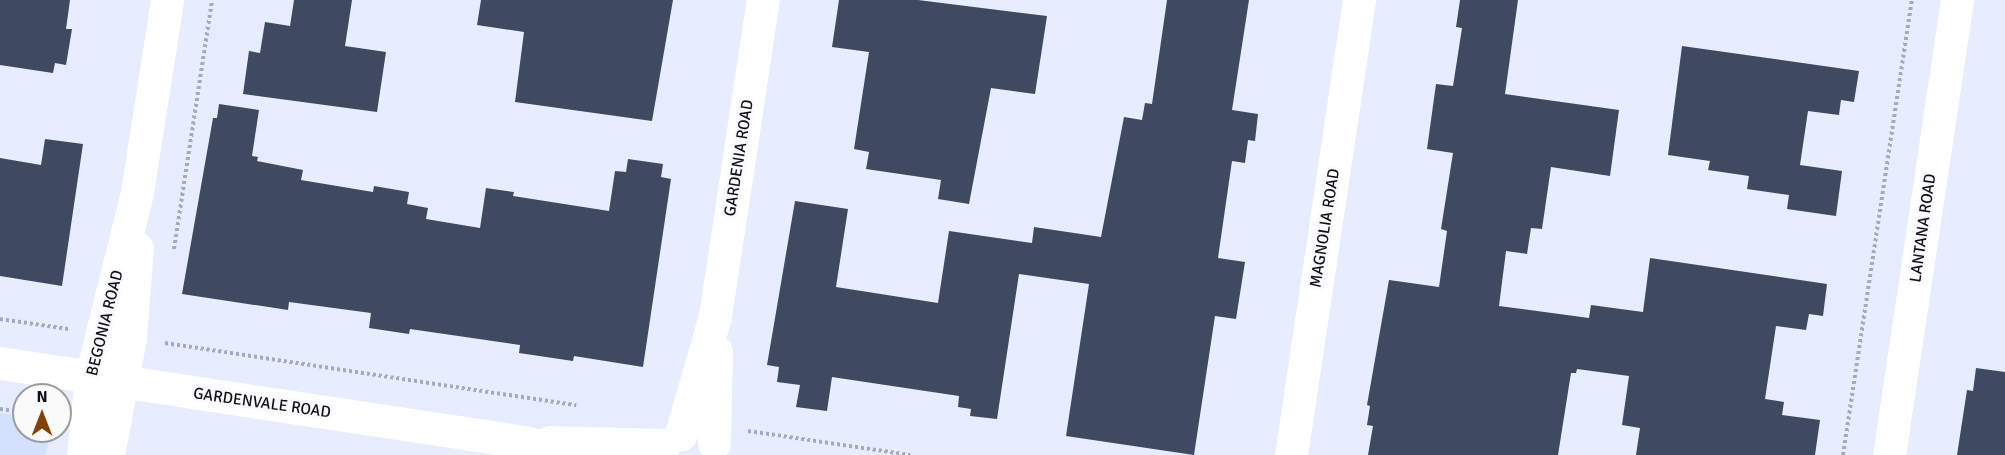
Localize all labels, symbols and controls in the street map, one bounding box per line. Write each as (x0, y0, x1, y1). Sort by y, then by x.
street label: GARDENIA ROAD (720, 98, 758, 218)
street label: MAGNOLIA ROAD (1306, 167, 1344, 289)
street label: LANTANA ROAD (1906, 172, 1940, 284)
street label: BEGONIA ROAD (83, 268, 127, 378)
north arrow (12, 383, 72, 443)
street label: GARDENVALE ROAD (192, 384, 332, 422)
text: N (36, 387, 48, 407)

